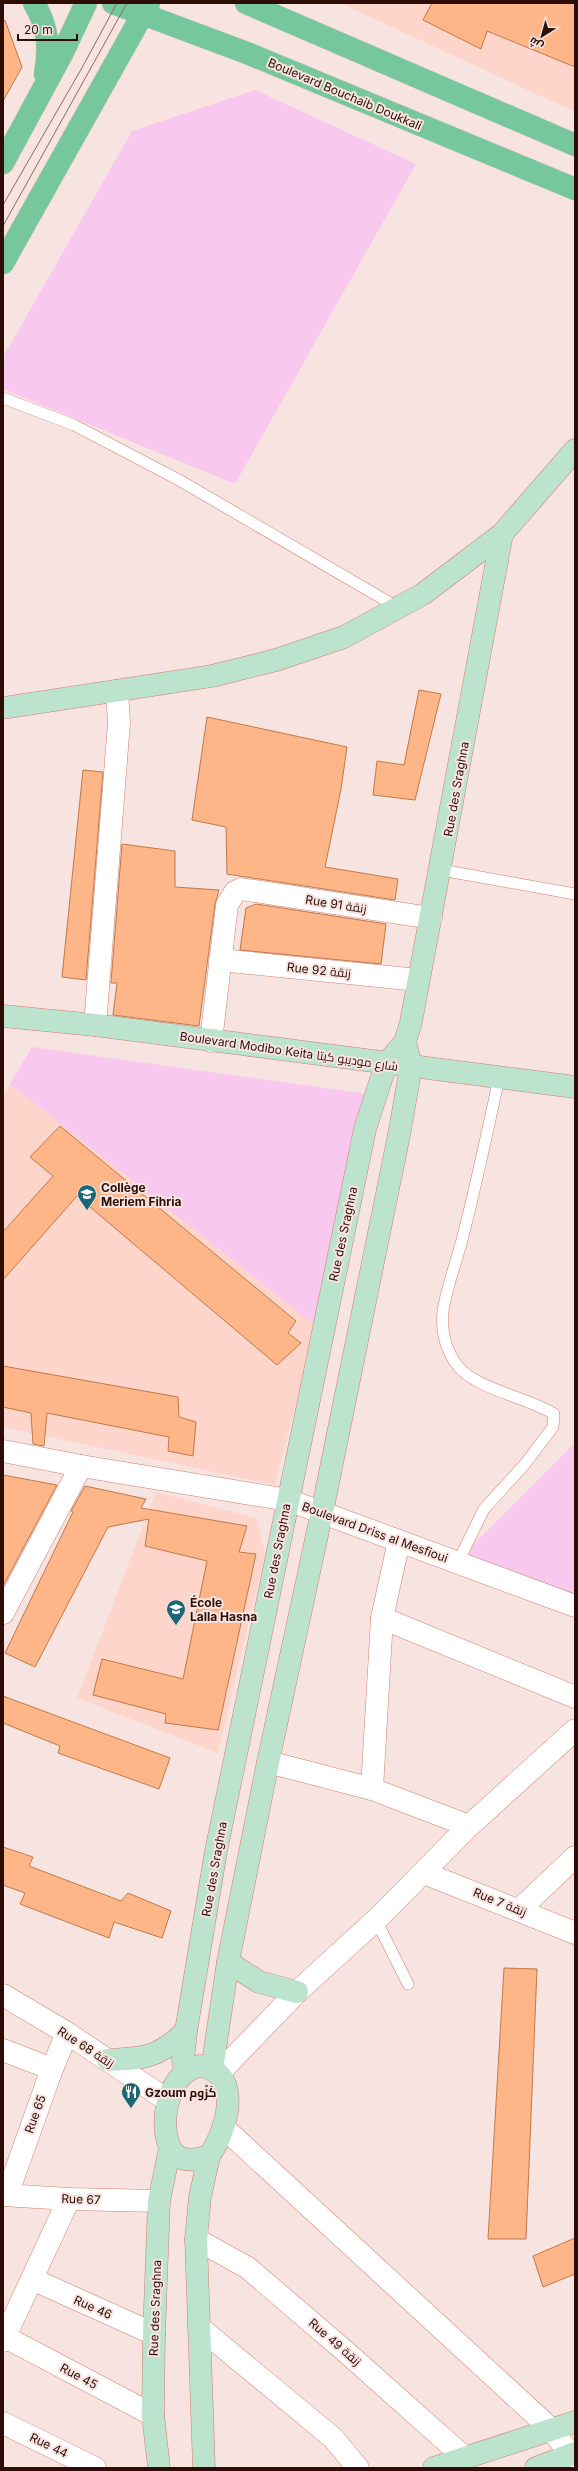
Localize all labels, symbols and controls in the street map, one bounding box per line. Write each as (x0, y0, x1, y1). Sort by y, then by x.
scale bar (18, 16, 77, 42)
north arrow (522, 16, 562, 56)
text: 20 m (24, 22, 53, 37)
text: ش (526, 34, 546, 54)
street label: Boulevard Bouchaib Doukkali (266, 55, 424, 133)
street label: Rue des Sraghna (440, 740, 472, 838)
street label: Rue 91 زنقة (304, 892, 368, 916)
street label: Rue 92 زنقة (286, 959, 352, 981)
street label: Boulevard Modibo Keita شارع موديبو كيتا (179, 1028, 399, 1075)
place label: Collège Meriem Fihria (101, 1180, 181, 1209)
school or university icon: Collège Meriem Fihria (76, 1183, 98, 1211)
street label: Rue des Sraghna (326, 1185, 360, 1283)
street label: Boulevard Driss al Mesfioui (300, 1499, 450, 1565)
street label: Rue des Sraghna (260, 1502, 294, 1600)
place label: École Lalla Hasna (190, 1595, 257, 1624)
school or university icon: École Lalla Hasna (165, 1598, 187, 1626)
street label: Rue des Sraghna (198, 1820, 230, 1918)
street label: Rue 7 زنقة (471, 1884, 529, 1920)
street label: Rue 68 زنقة (55, 2023, 117, 2071)
restaurant icon: Gzoum كَزّوم (120, 2081, 142, 2109)
place label: Gzoum كَزّوم (145, 2084, 217, 2101)
street label: Rue 65 (21, 2093, 49, 2135)
street label: Rue 67 (61, 2191, 101, 2207)
street label: Rue des Sraghna (146, 2260, 164, 2356)
street label: Rue 46 (72, 2292, 114, 2322)
street label: Rue 49 زنقة (306, 2315, 364, 2369)
street label: Rue 45 (58, 2360, 100, 2392)
street label: Rue 44 (27, 2429, 71, 2461)

